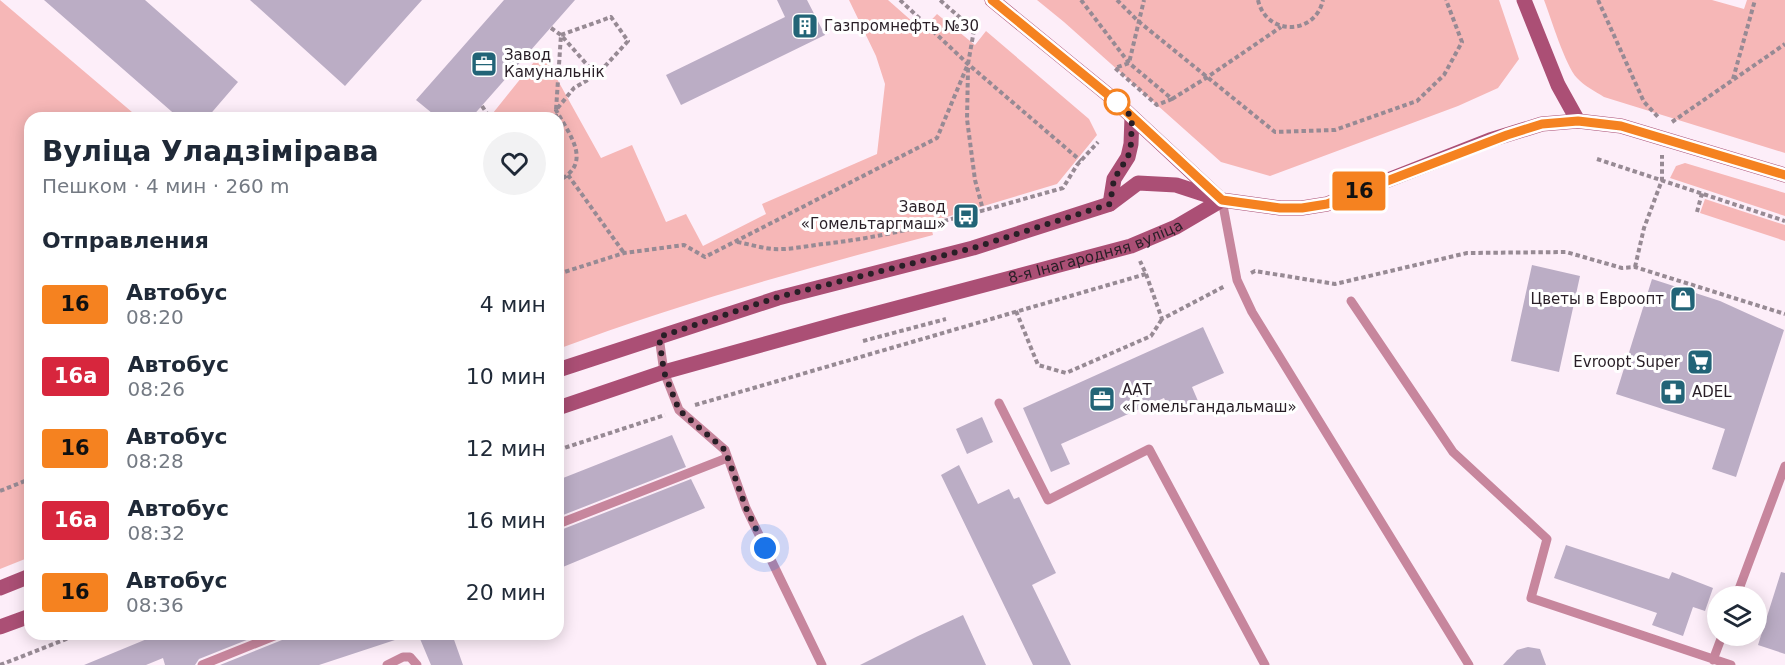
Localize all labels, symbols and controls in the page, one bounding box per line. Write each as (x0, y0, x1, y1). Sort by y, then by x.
building icon: Газпромнефть №30 (790, 11, 820, 41)
place label: Газпромнефть №30 (824, 17, 979, 35)
place label: Завод Камунальнік (504, 46, 605, 81)
office icon: Завод Камунальнік (469, 49, 499, 79)
unlabelled marker (1104, 89, 1130, 115)
button: heart (483, 132, 546, 195)
text: Вуліца Уладзімірава (42, 135, 379, 168)
line badge: 16 (1332, 172, 1386, 210)
text: Пешком · 4 мин · 260 m (42, 174, 289, 198)
text: 16 (1344, 179, 1374, 203)
place label: Завод «Гомельтаргмаш» (801, 198, 946, 233)
bus stop icon: Завод «Гомельтаргмаш» (951, 201, 981, 231)
street label: 8-я Інагародняя вуліца (1006, 216, 1186, 287)
text: Отправления (42, 228, 209, 253)
text: Автобус (126, 280, 228, 305)
shop icon: Цветы в Евроопт (1668, 284, 1698, 314)
place label: Цветы в Евроопт (1531, 290, 1664, 308)
text: 16 (60, 292, 90, 316)
text: 4 мин (480, 292, 546, 317)
text: 08:20 (126, 305, 184, 329)
supermarket icon: Evroopt Super (1685, 347, 1715, 377)
text: Автобус (127, 352, 229, 377)
place label: Evroopt Super (1573, 353, 1681, 371)
text: 16а (54, 364, 97, 388)
text: 10 мин (466, 364, 546, 389)
text: 08:26 (127, 377, 185, 401)
pharmacy icon: ADEL (1658, 377, 1688, 407)
place label: ААТ «Гомельгандальмаш» (1122, 381, 1297, 416)
place label: ADEL (1692, 383, 1732, 401)
office icon: ААТ «Гомельгандальмаш» (1087, 384, 1117, 414)
text: Автобус (126, 424, 228, 449)
text: 16 (60, 436, 90, 460)
text: 12 мин (466, 436, 546, 461)
text: 08:28 (126, 449, 184, 473)
text: Автобус (127, 496, 229, 521)
text: 16а (54, 508, 97, 532)
text: 16 мин (466, 508, 546, 533)
text: 08:32 (127, 521, 185, 545)
your location (750, 533, 780, 563)
text: Автобус (126, 568, 228, 593)
text: 16 (60, 580, 90, 604)
text: 20 мин (466, 580, 546, 605)
map controls (1707, 586, 1767, 646)
button: layers (1707, 586, 1767, 646)
text: 08:36 (126, 593, 184, 617)

